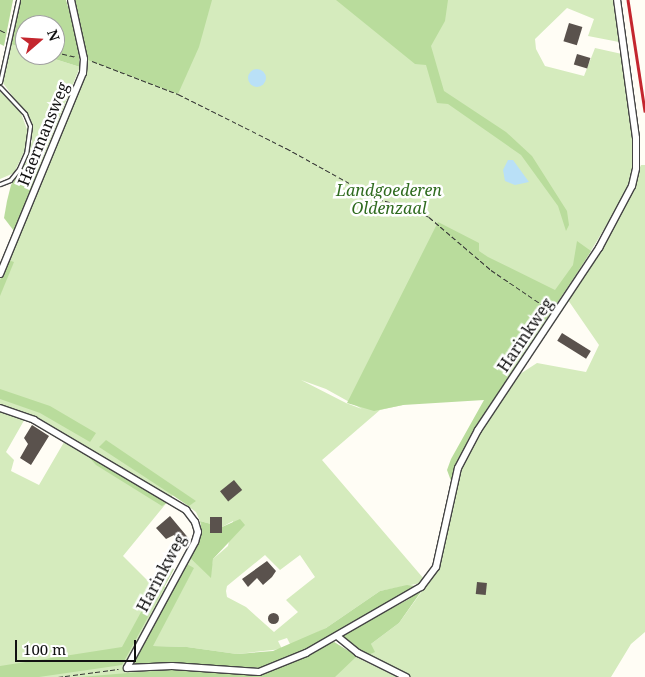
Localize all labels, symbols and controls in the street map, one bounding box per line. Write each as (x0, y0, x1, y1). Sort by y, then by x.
north arrow (15, 15, 65, 65)
text: N (43, 27, 64, 44)
street label: Haermansweg (13, 79, 73, 189)
park label: Landgoederen Oldenzaal (336, 180, 442, 218)
street label: Harinkweg (493, 294, 557, 376)
street label: Harinkweg (133, 531, 189, 615)
scale bar (18, 630, 139, 662)
text: 100 m (23, 639, 66, 659)

